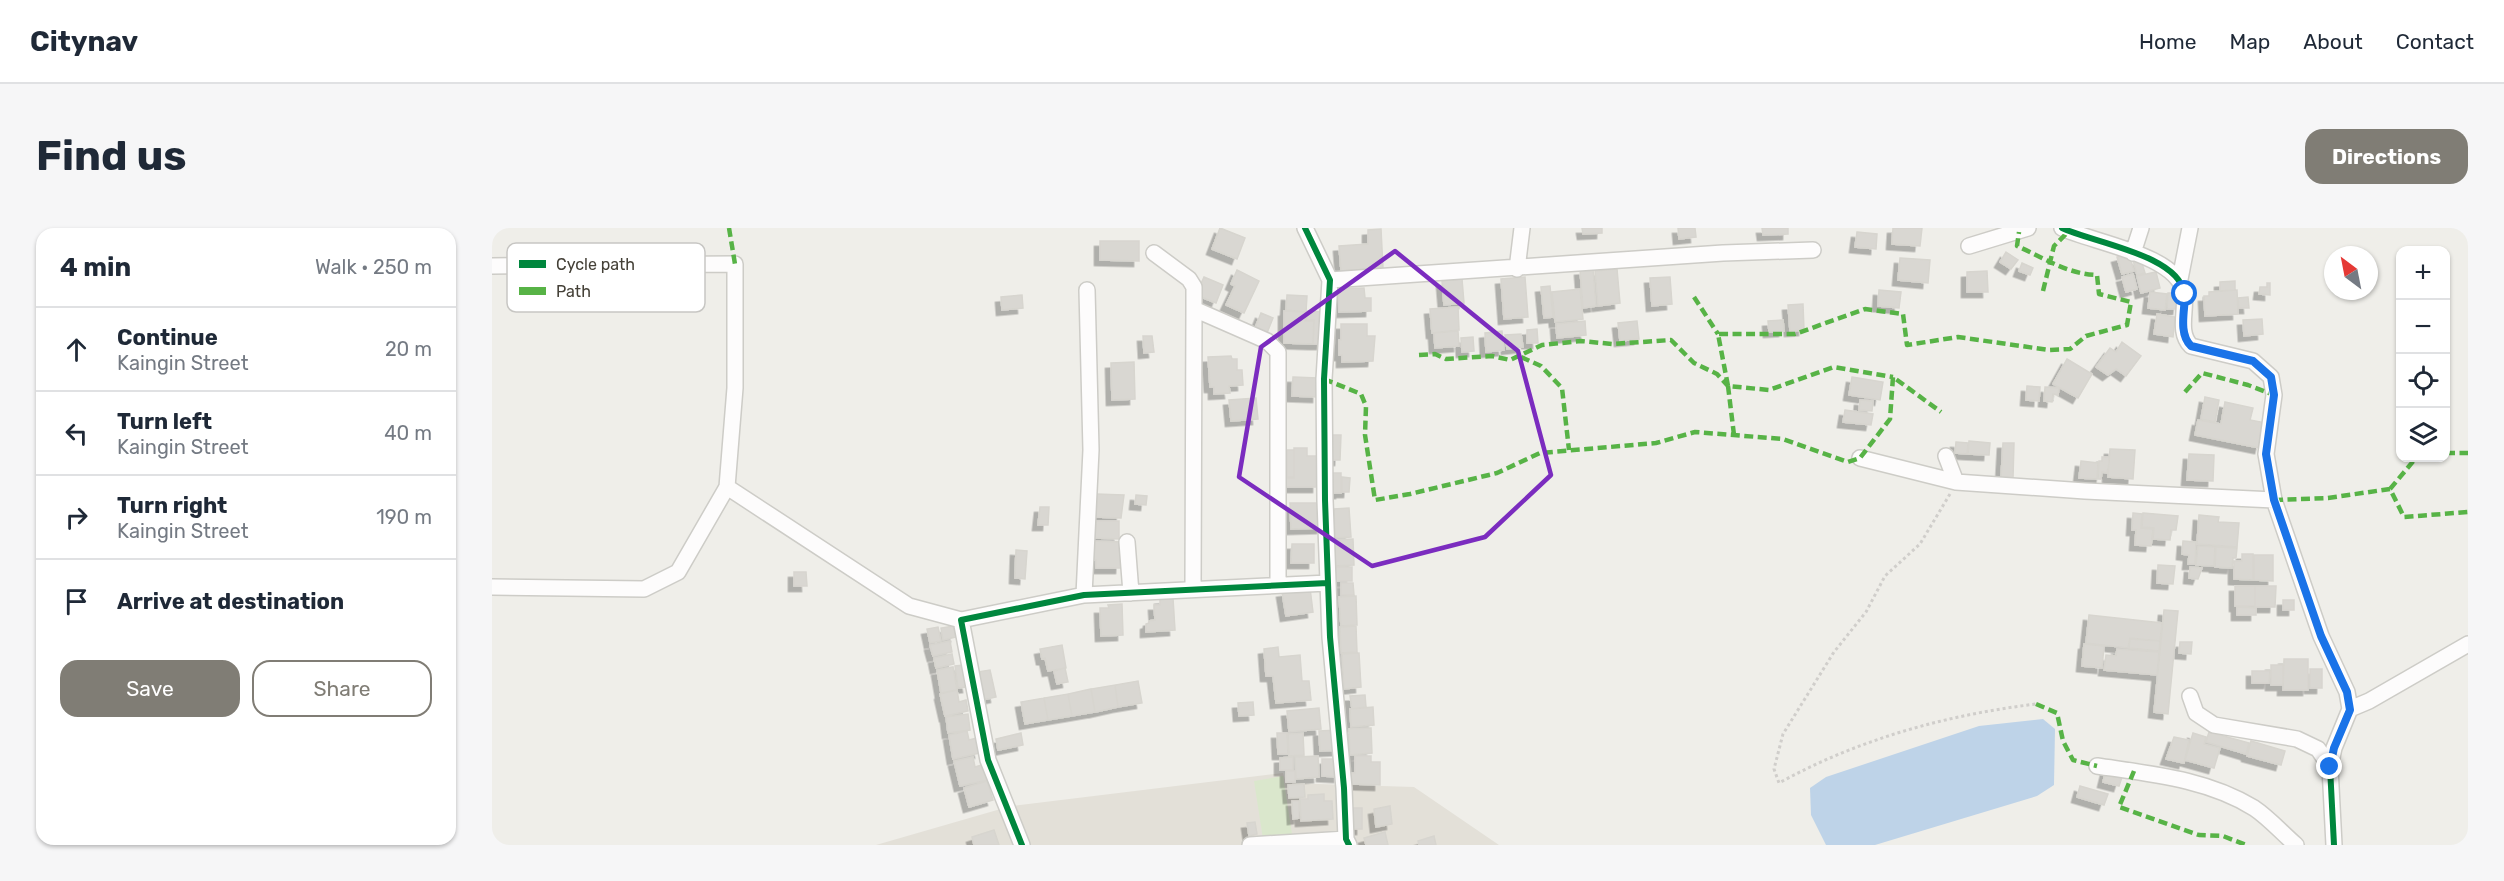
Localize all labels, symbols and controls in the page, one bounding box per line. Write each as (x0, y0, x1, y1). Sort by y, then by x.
text: Citynav (30, 25, 138, 58)
text: Home (2139, 29, 2196, 54)
text: Map (2229, 29, 2270, 54)
text: About (2303, 29, 2363, 54)
text: Contact (2396, 29, 2474, 54)
button: Directions (2305, 129, 2468, 184)
text: Find us (36, 131, 187, 181)
legend (507, 243, 705, 312)
north arrow (2324, 246, 2378, 300)
map controls (2396, 246, 2450, 462)
button: + (2396, 246, 2450, 300)
text: 4 min (60, 252, 131, 283)
text: Walk · 250 m (315, 255, 432, 279)
text: Cycle path (556, 255, 635, 274)
route start (2171, 280, 2197, 306)
text: Path (556, 282, 591, 301)
button: − (2396, 300, 2450, 354)
text: Continue (117, 324, 218, 351)
icon: ahead (60, 333, 93, 366)
text: 20 m (385, 337, 432, 361)
text: Kaingin Street (117, 351, 249, 375)
button: locate (2396, 354, 2450, 408)
text: Turn left (117, 408, 212, 435)
button: layers (2396, 408, 2450, 462)
icon: left (60, 417, 93, 450)
text: 40 m (384, 421, 432, 445)
text: Kaingin Street (117, 435, 249, 459)
text: Turn right (117, 492, 227, 519)
icon: right (60, 501, 93, 534)
text: 190 m (376, 505, 432, 529)
text: Kaingin Street (117, 519, 249, 543)
icon: arrive (60, 585, 93, 618)
text: Arrive at destination (117, 588, 344, 615)
button: Save (60, 660, 240, 717)
button: Share (252, 660, 432, 717)
route end (2316, 753, 2342, 779)

